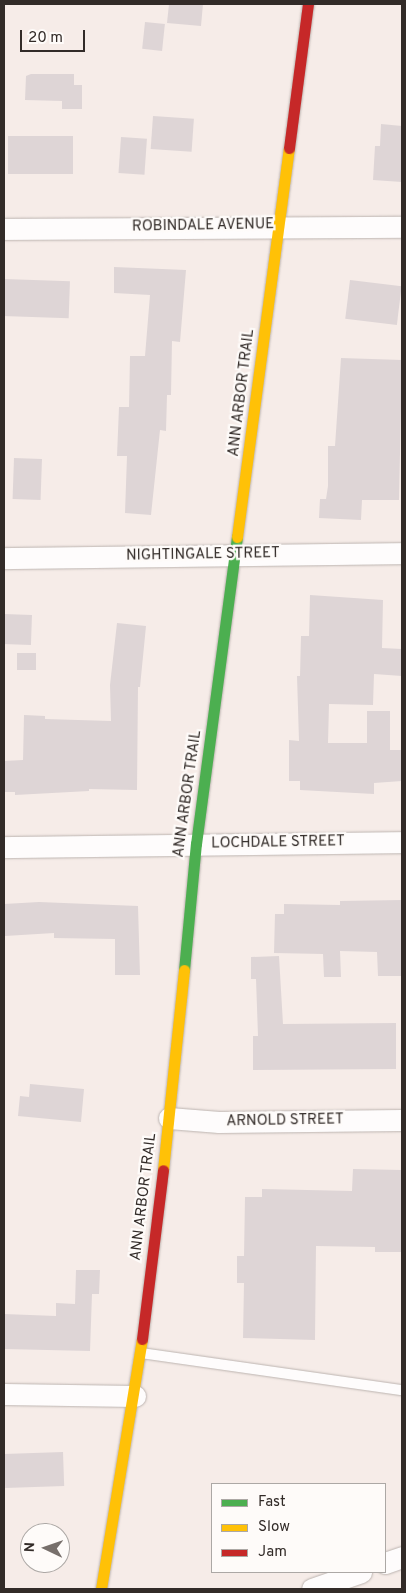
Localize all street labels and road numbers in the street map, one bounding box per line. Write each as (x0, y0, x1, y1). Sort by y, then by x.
street label: ROBINDALE AVENUE (131, 216, 275, 236)
street label: ANN ARBOR TRAIL (225, 328, 259, 458)
street label: NIGHTINGALE STREET (126, 545, 280, 565)
street label: ANN ARBOR TRAIL (170, 729, 206, 859)
street label: LOCHDALE STREET (211, 833, 345, 853)
street label: ARNOLD STREET (226, 1111, 344, 1131)
street label: ANN ARBOR TRAIL (127, 1132, 161, 1262)

